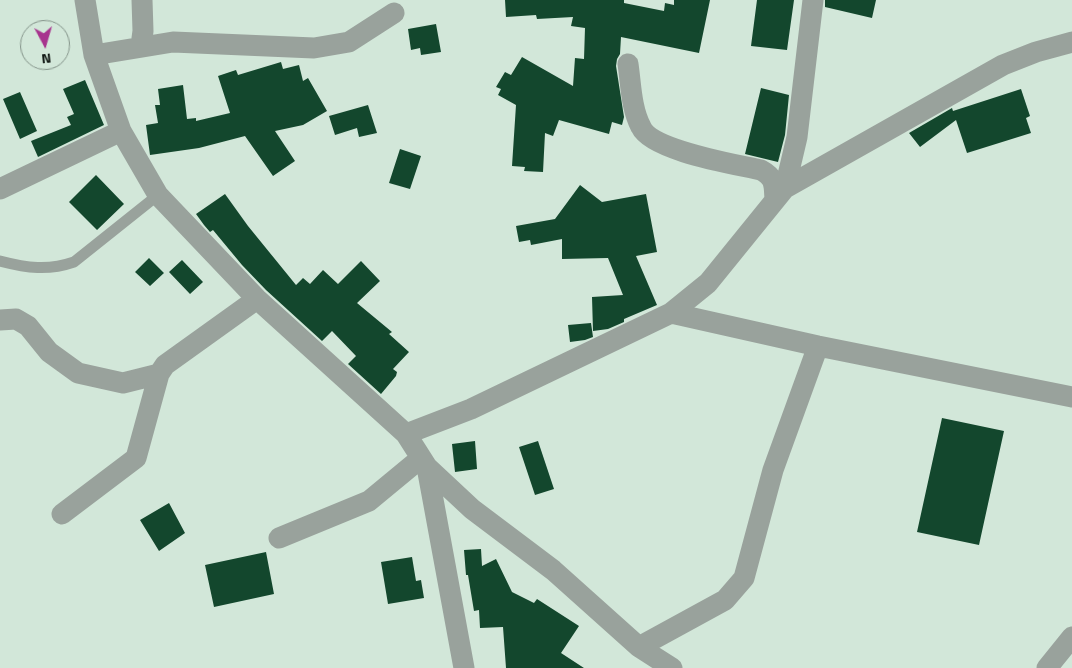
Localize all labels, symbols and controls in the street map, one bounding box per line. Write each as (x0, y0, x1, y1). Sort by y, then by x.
north arrow (20, 20, 70, 70)
text: N (41, 48, 52, 70)

